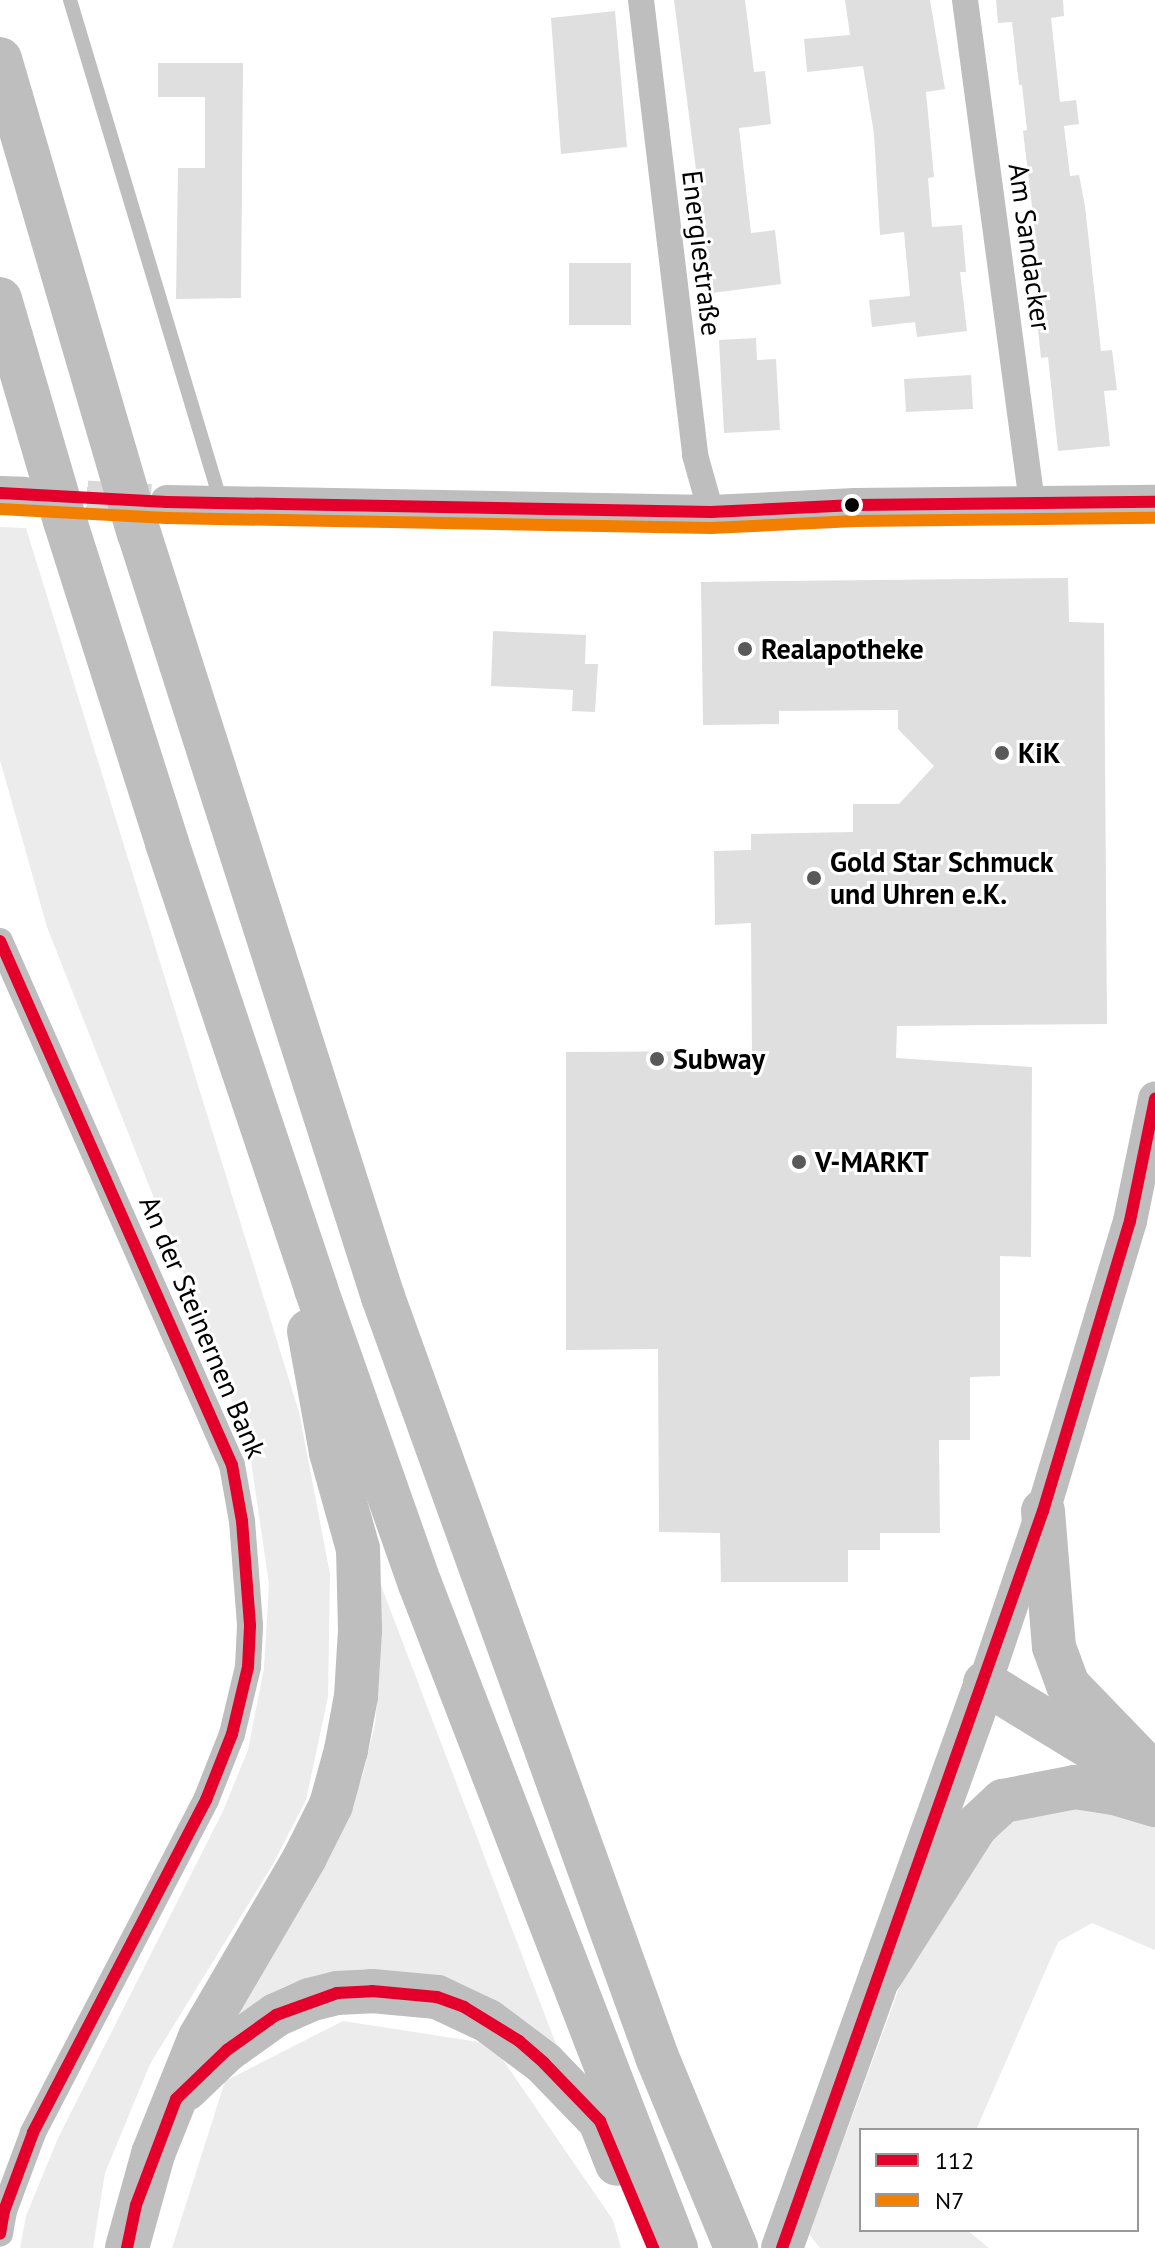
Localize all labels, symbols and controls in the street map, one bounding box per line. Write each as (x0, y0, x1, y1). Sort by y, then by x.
street label: Am Sandacker (1002, 161, 1058, 333)
street label: Energiestraße (675, 168, 729, 338)
unlabelled marker (844, 497, 860, 513)
place label: Realapotheke (761, 632, 924, 666)
marker: Realapotheke (736, 640, 754, 658)
place label: KiK (1018, 736, 1060, 770)
marker: KiK (993, 744, 1011, 762)
place label: Gold Star Schmuck und Uhren e.K. (830, 845, 1054, 911)
marker: Gold Star Schmuck und Uhren e.K. (805, 869, 823, 887)
place label: Subway (673, 1042, 765, 1076)
marker: Subway (648, 1050, 666, 1068)
place label: V-MARKT (815, 1145, 929, 1179)
marker: V-MARKT (790, 1153, 808, 1171)
street label: An der Steinernen Bank (133, 1191, 273, 1463)
legend (859, 2128, 1139, 2232)
text: 112 (935, 2145, 974, 2176)
text: N7 (935, 2185, 964, 2216)

